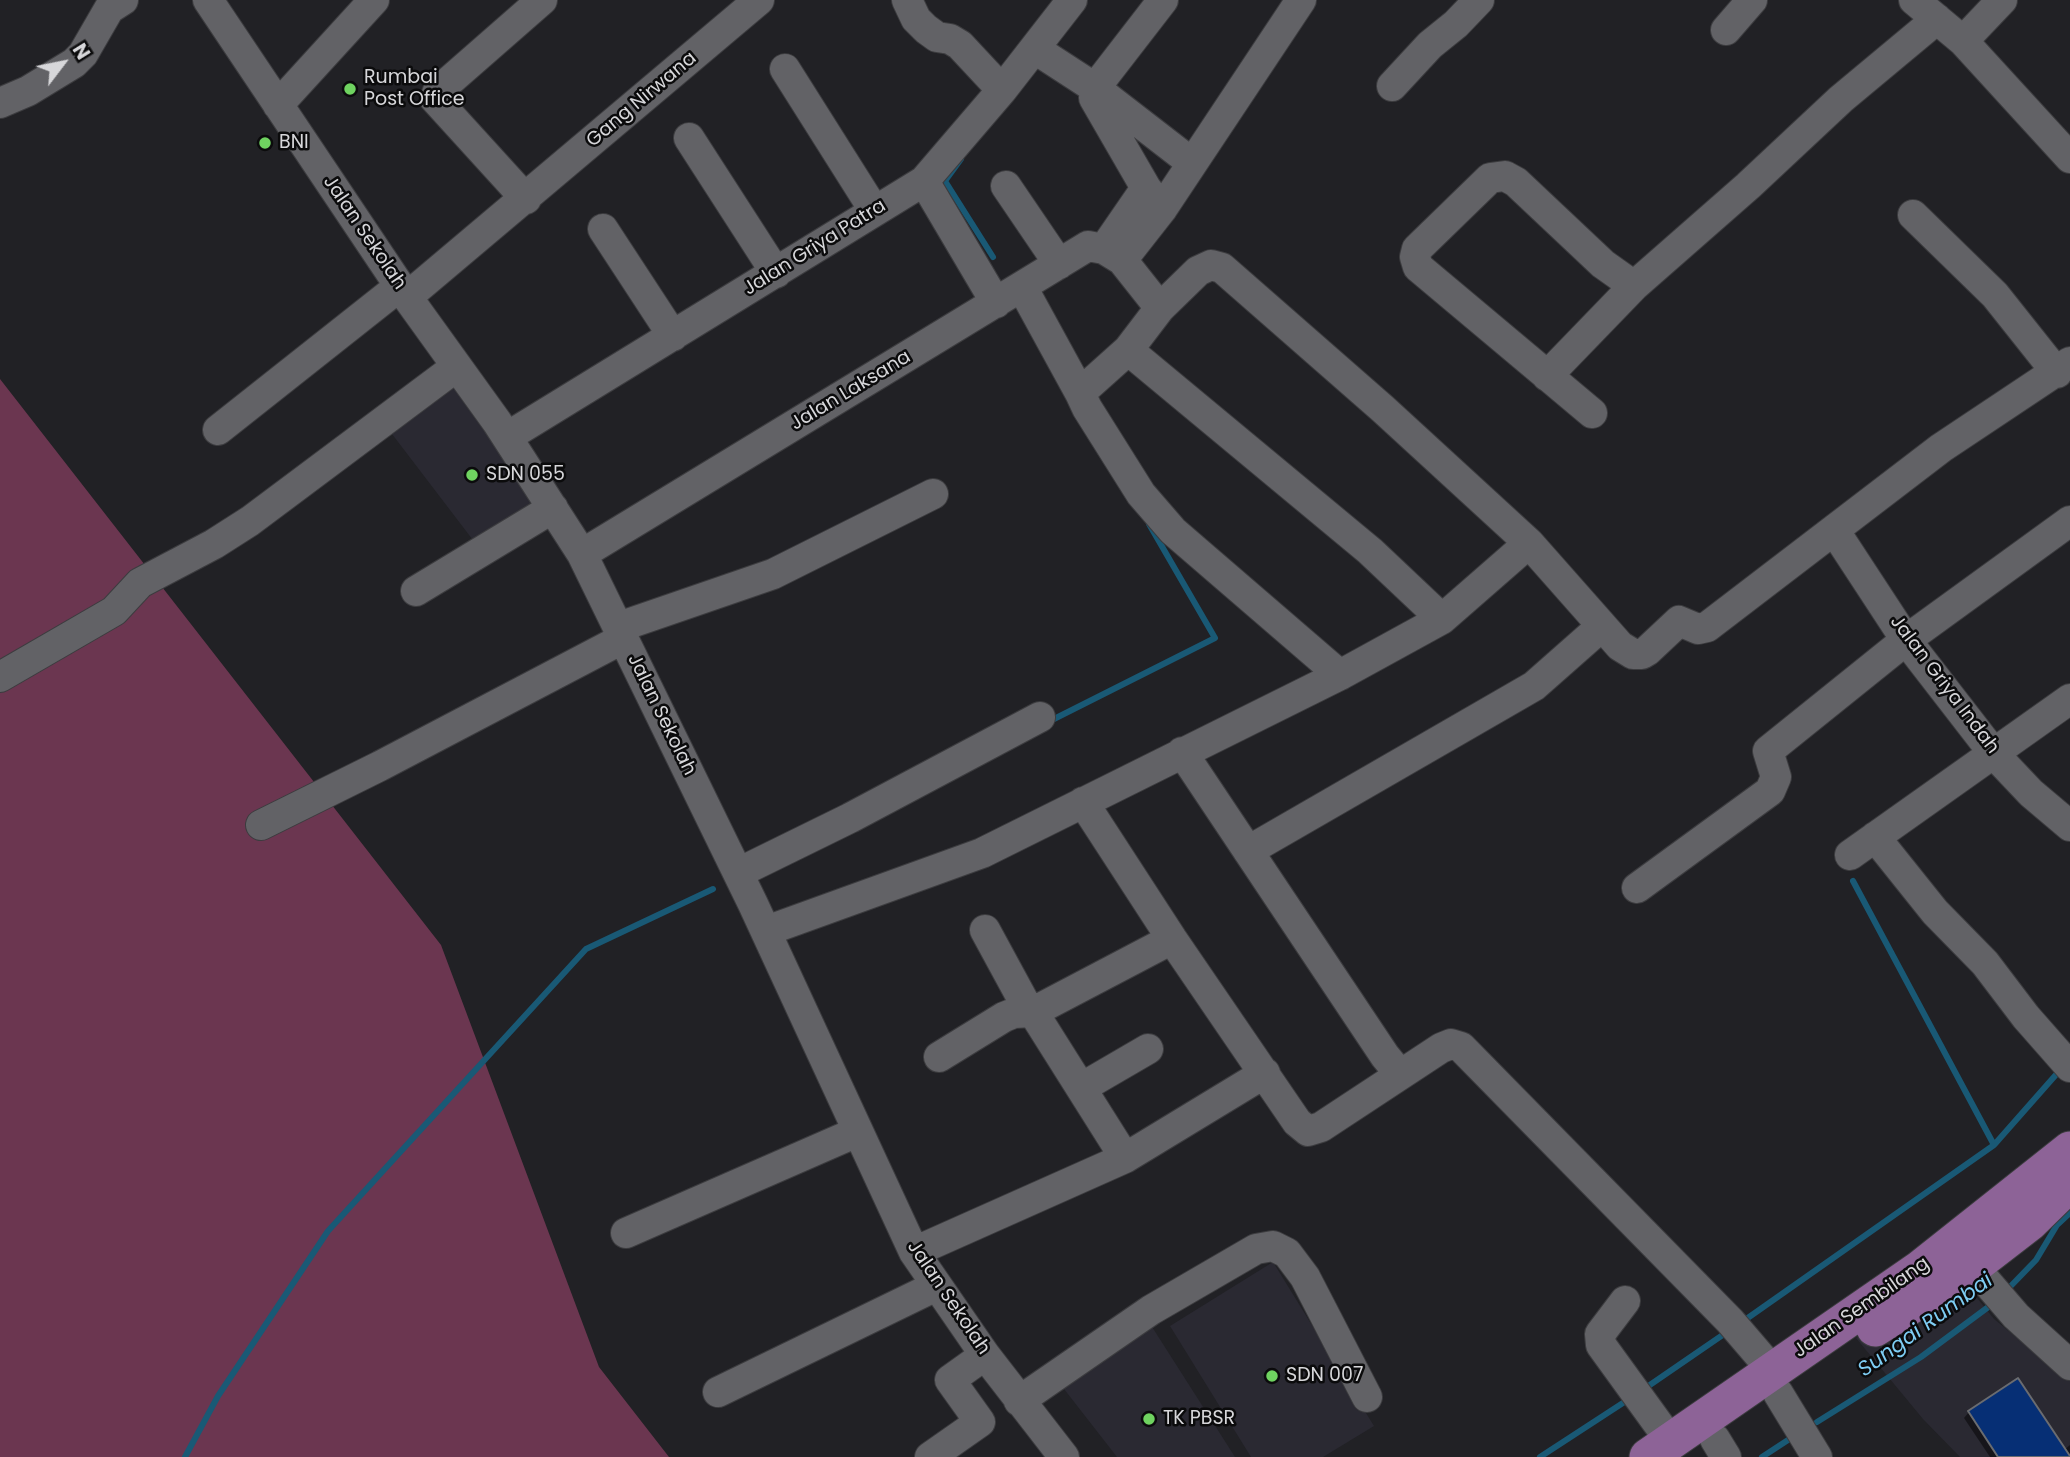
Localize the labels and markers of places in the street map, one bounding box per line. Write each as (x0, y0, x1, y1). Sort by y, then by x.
place label: Rumbai Post Office (364, 67, 464, 111)
marker: Rumbai Post Office (342, 81, 358, 97)
place label: BNI (279, 132, 309, 154)
marker: BNI (257, 135, 273, 151)
place label: SDN 055 (486, 464, 565, 486)
marker: SDN 055 (464, 467, 480, 483)
place label: SDN 007 (1286, 1365, 1363, 1387)
marker: SDN 007 (1264, 1368, 1280, 1384)
place label: TK PBSR (1163, 1408, 1235, 1430)
marker: TK PBSR (1141, 1411, 1157, 1427)

